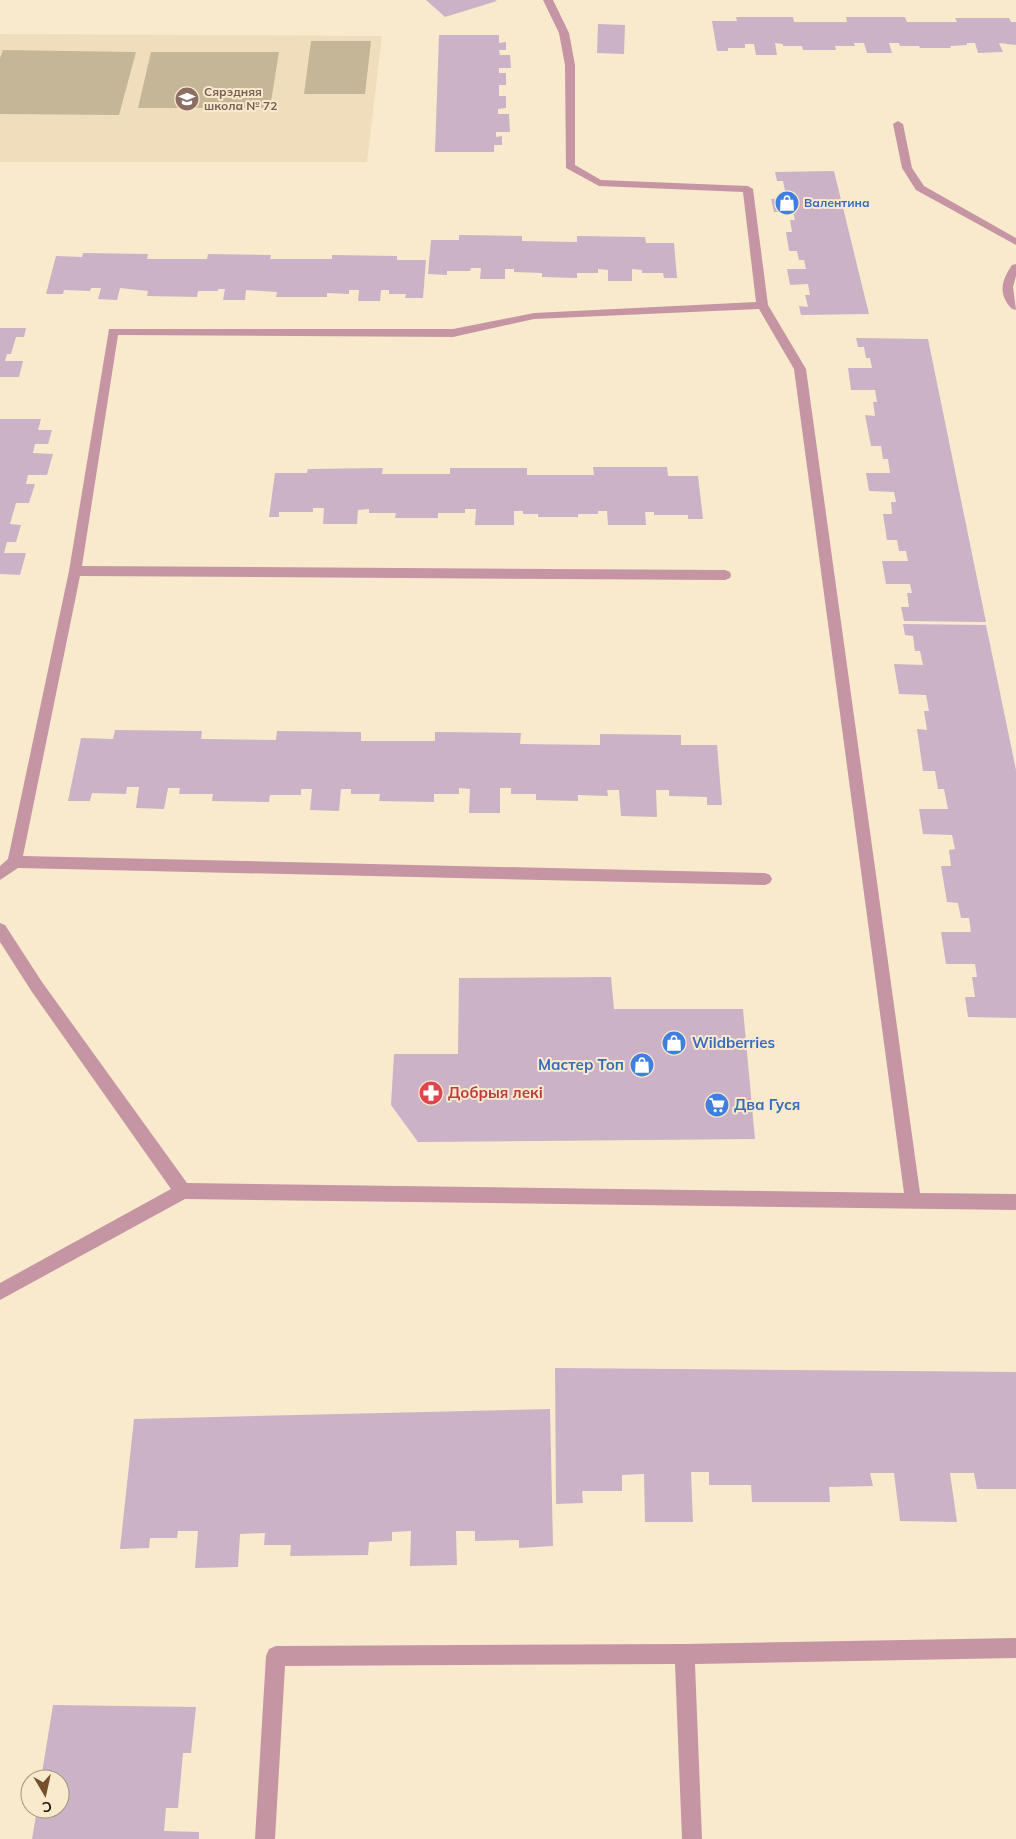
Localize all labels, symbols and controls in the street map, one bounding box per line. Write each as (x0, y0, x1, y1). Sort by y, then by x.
place label: Сярэдняя школа № 72 (204, 84, 277, 113)
school or university icon: Сярэдняя школа № 72 (174, 86, 200, 112)
shop icon: Валентина (774, 190, 800, 216)
place label: Валентина (804, 195, 870, 210)
shop icon: Wildberries (661, 1030, 687, 1056)
place label: Wildberries (692, 1033, 775, 1052)
shop icon: Мастер Топ (629, 1052, 655, 1078)
place label: Мастер Топ (538, 1055, 624, 1074)
pharmacy icon: Добрыя лекі (418, 1080, 444, 1106)
place label: Добрыя лекі (448, 1083, 543, 1102)
supermarket icon: Два Гуся (704, 1092, 730, 1118)
place label: Два Гуся (734, 1095, 800, 1114)
north arrow (20, 1769, 70, 1819)
text: С (41, 1797, 53, 1816)

